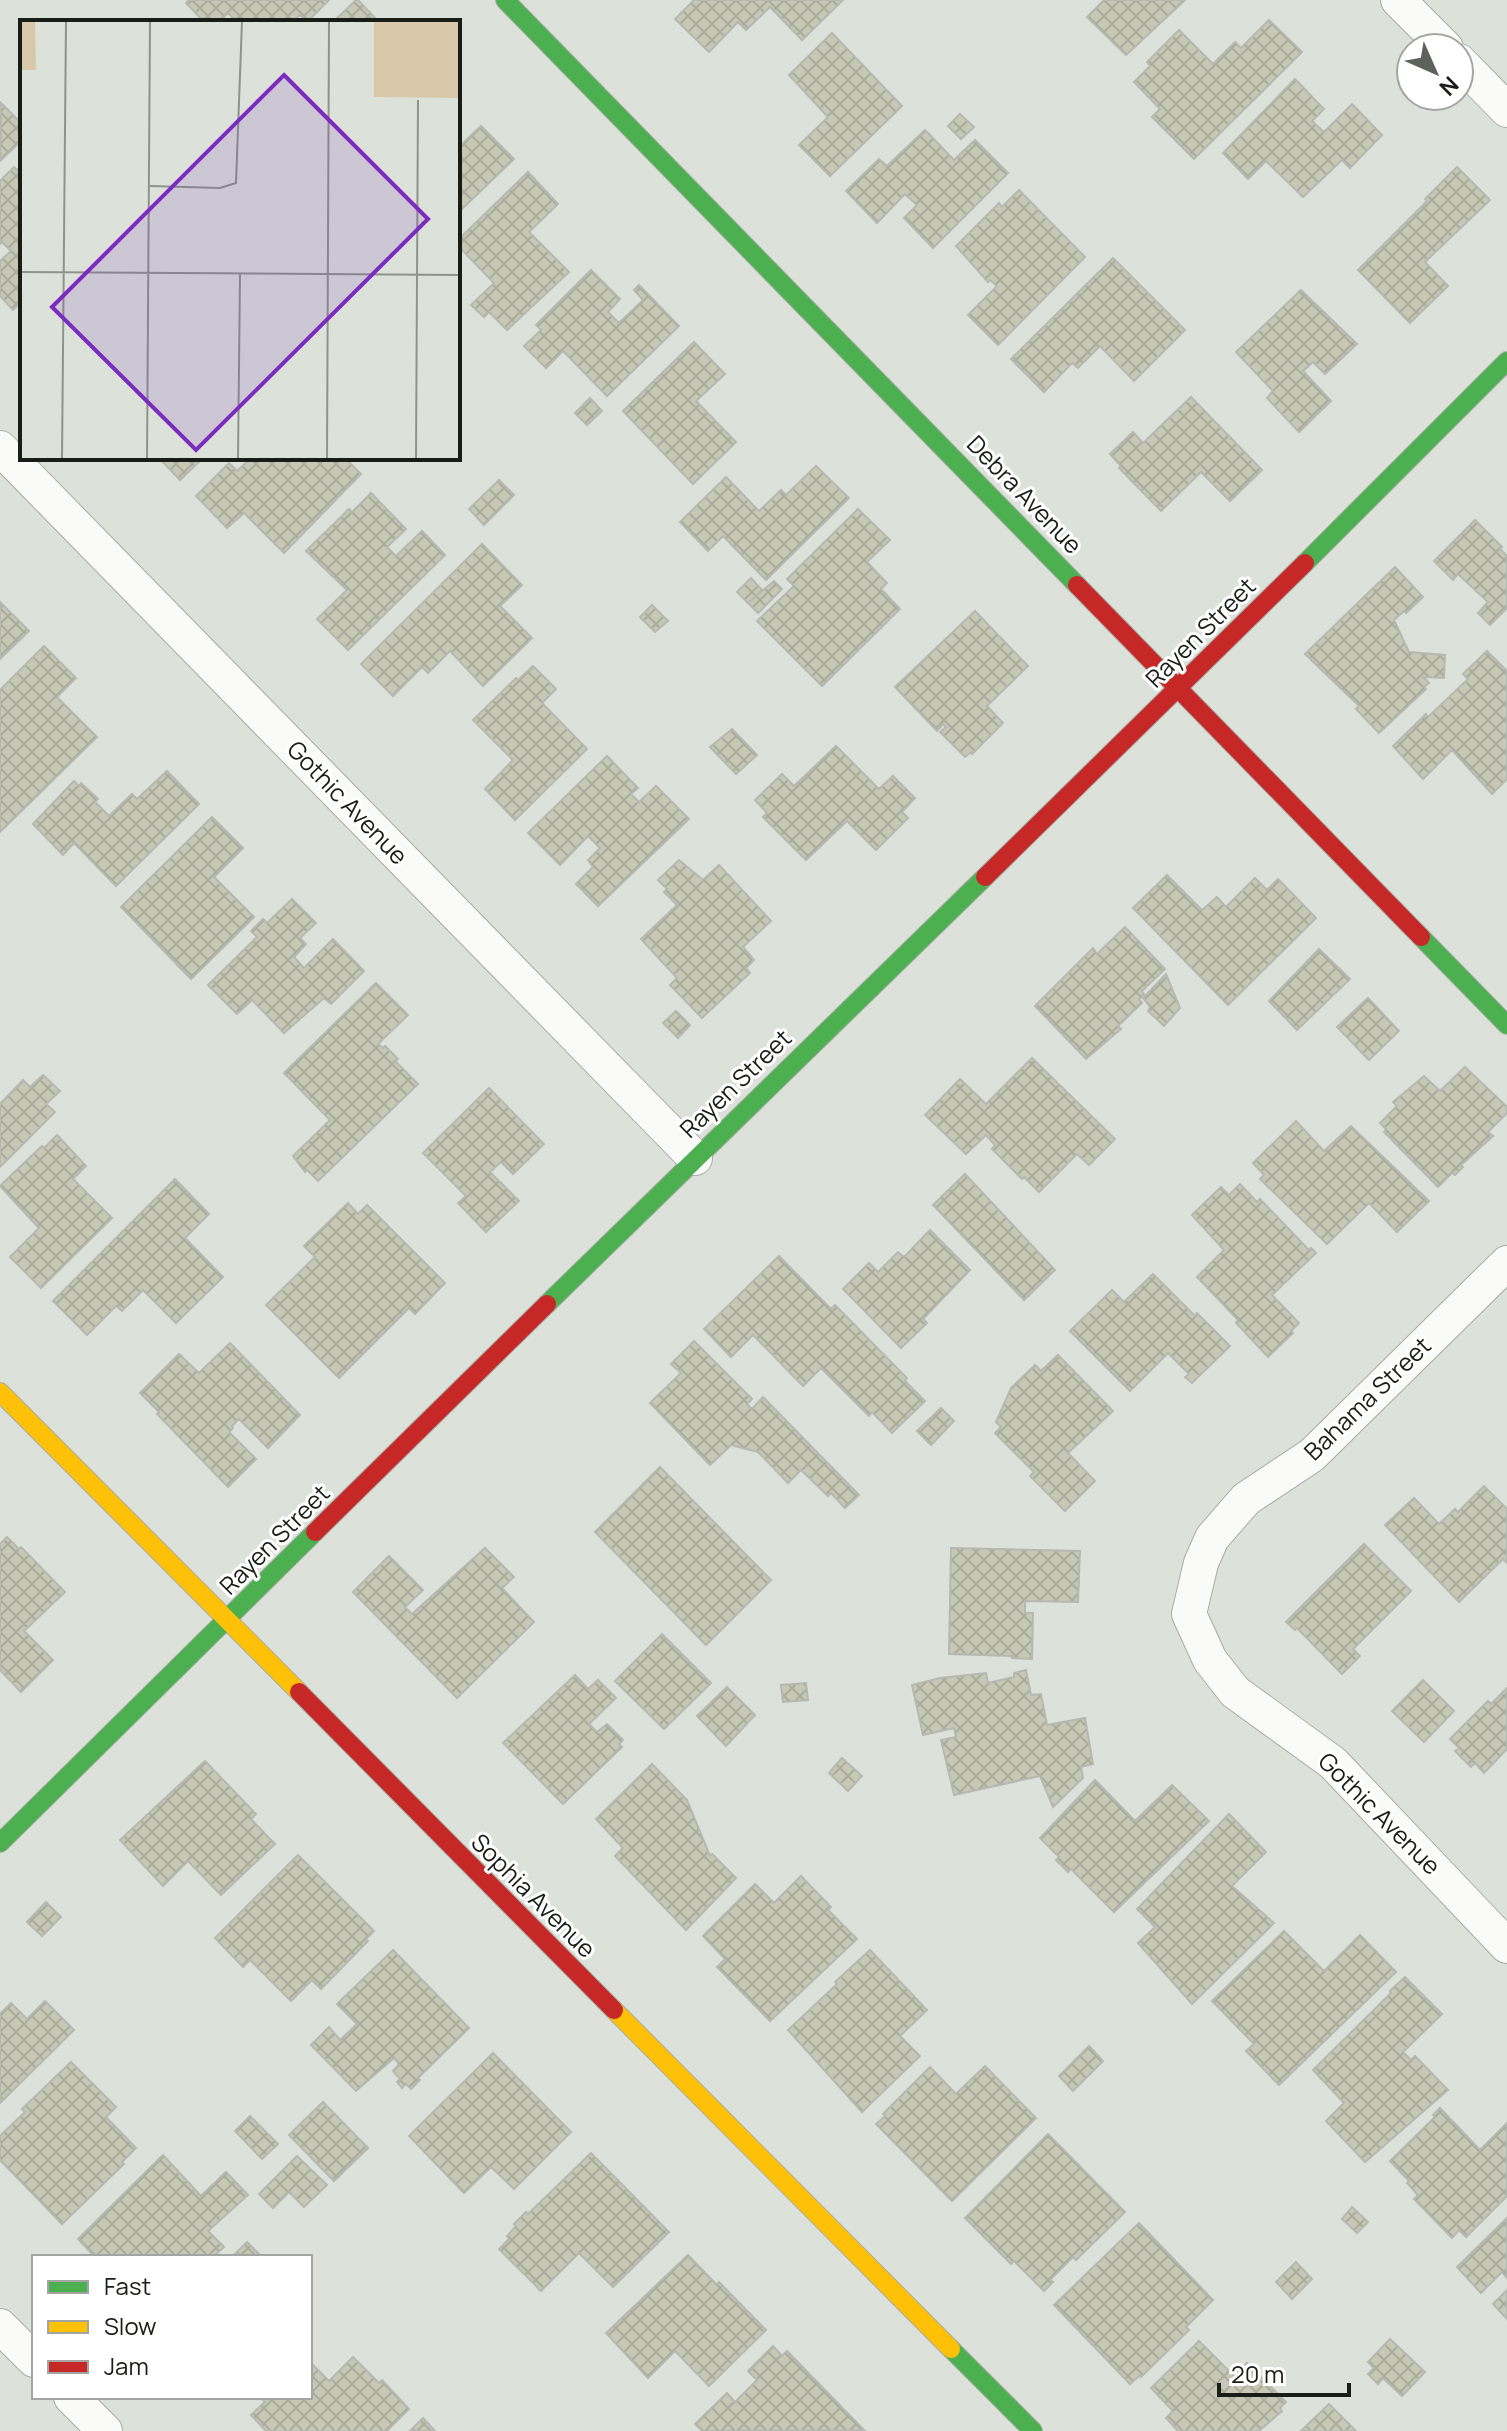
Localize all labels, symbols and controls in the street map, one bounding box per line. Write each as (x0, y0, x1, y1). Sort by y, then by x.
inset map (20, 20, 460, 460)
north arrow (1395, 32, 1475, 112)
text: N (1433, 70, 1465, 102)
street label: Debra Avenue (960, 428, 1090, 560)
street label: Rayen Street (1138, 570, 1262, 694)
street label: Gothic Avenue (280, 733, 416, 871)
street label: Rayen Street (672, 1021, 798, 1145)
street label: Bahama Street (1296, 1329, 1438, 1467)
street label: Rayen Street (212, 1477, 336, 1601)
street label: Gothic Avenue (1312, 1744, 1449, 1881)
street label: Sophia Avenue (465, 1826, 603, 1964)
legend (32, 2255, 312, 2399)
text: Fast (104, 2269, 151, 2302)
text: Slow (104, 2309, 157, 2342)
scale bar (1219, 2347, 1349, 2397)
text: Jam (104, 2349, 149, 2382)
text: 20 m (1231, 2357, 1284, 2390)

